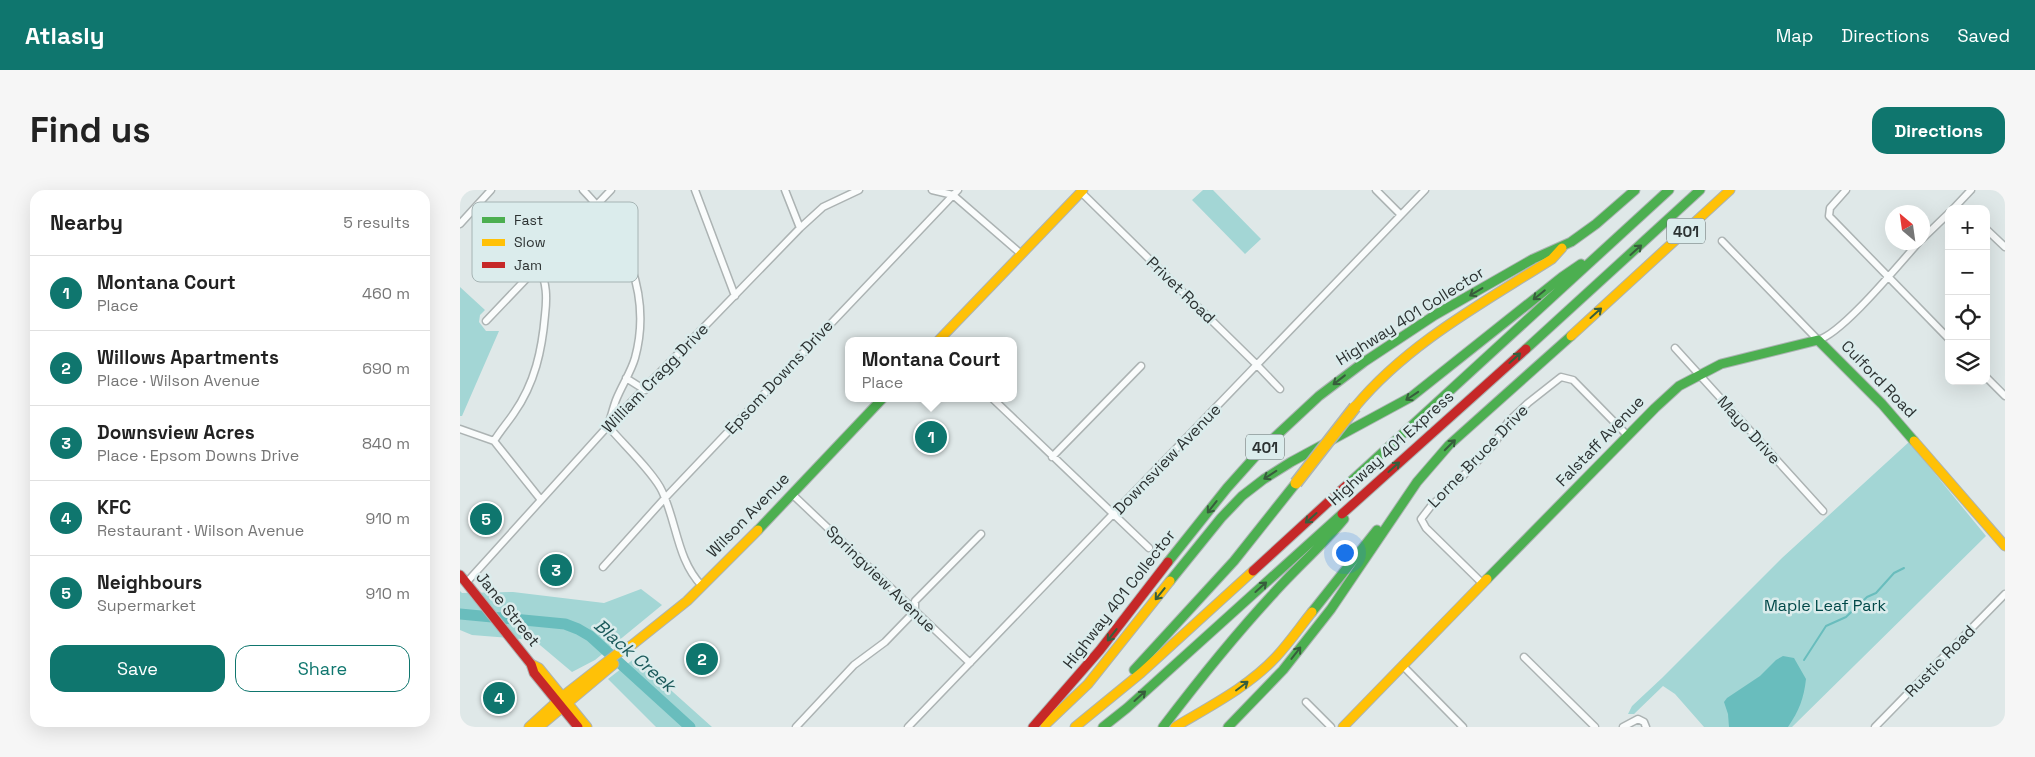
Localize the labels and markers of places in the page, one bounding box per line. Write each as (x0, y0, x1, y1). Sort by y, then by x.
pin: 1 (915, 418, 947, 456)
pin: 5 (470, 500, 502, 538)
pin: 3 (540, 551, 572, 589)
pin: 2 (686, 640, 718, 678)
pin: 4 (483, 679, 515, 717)

